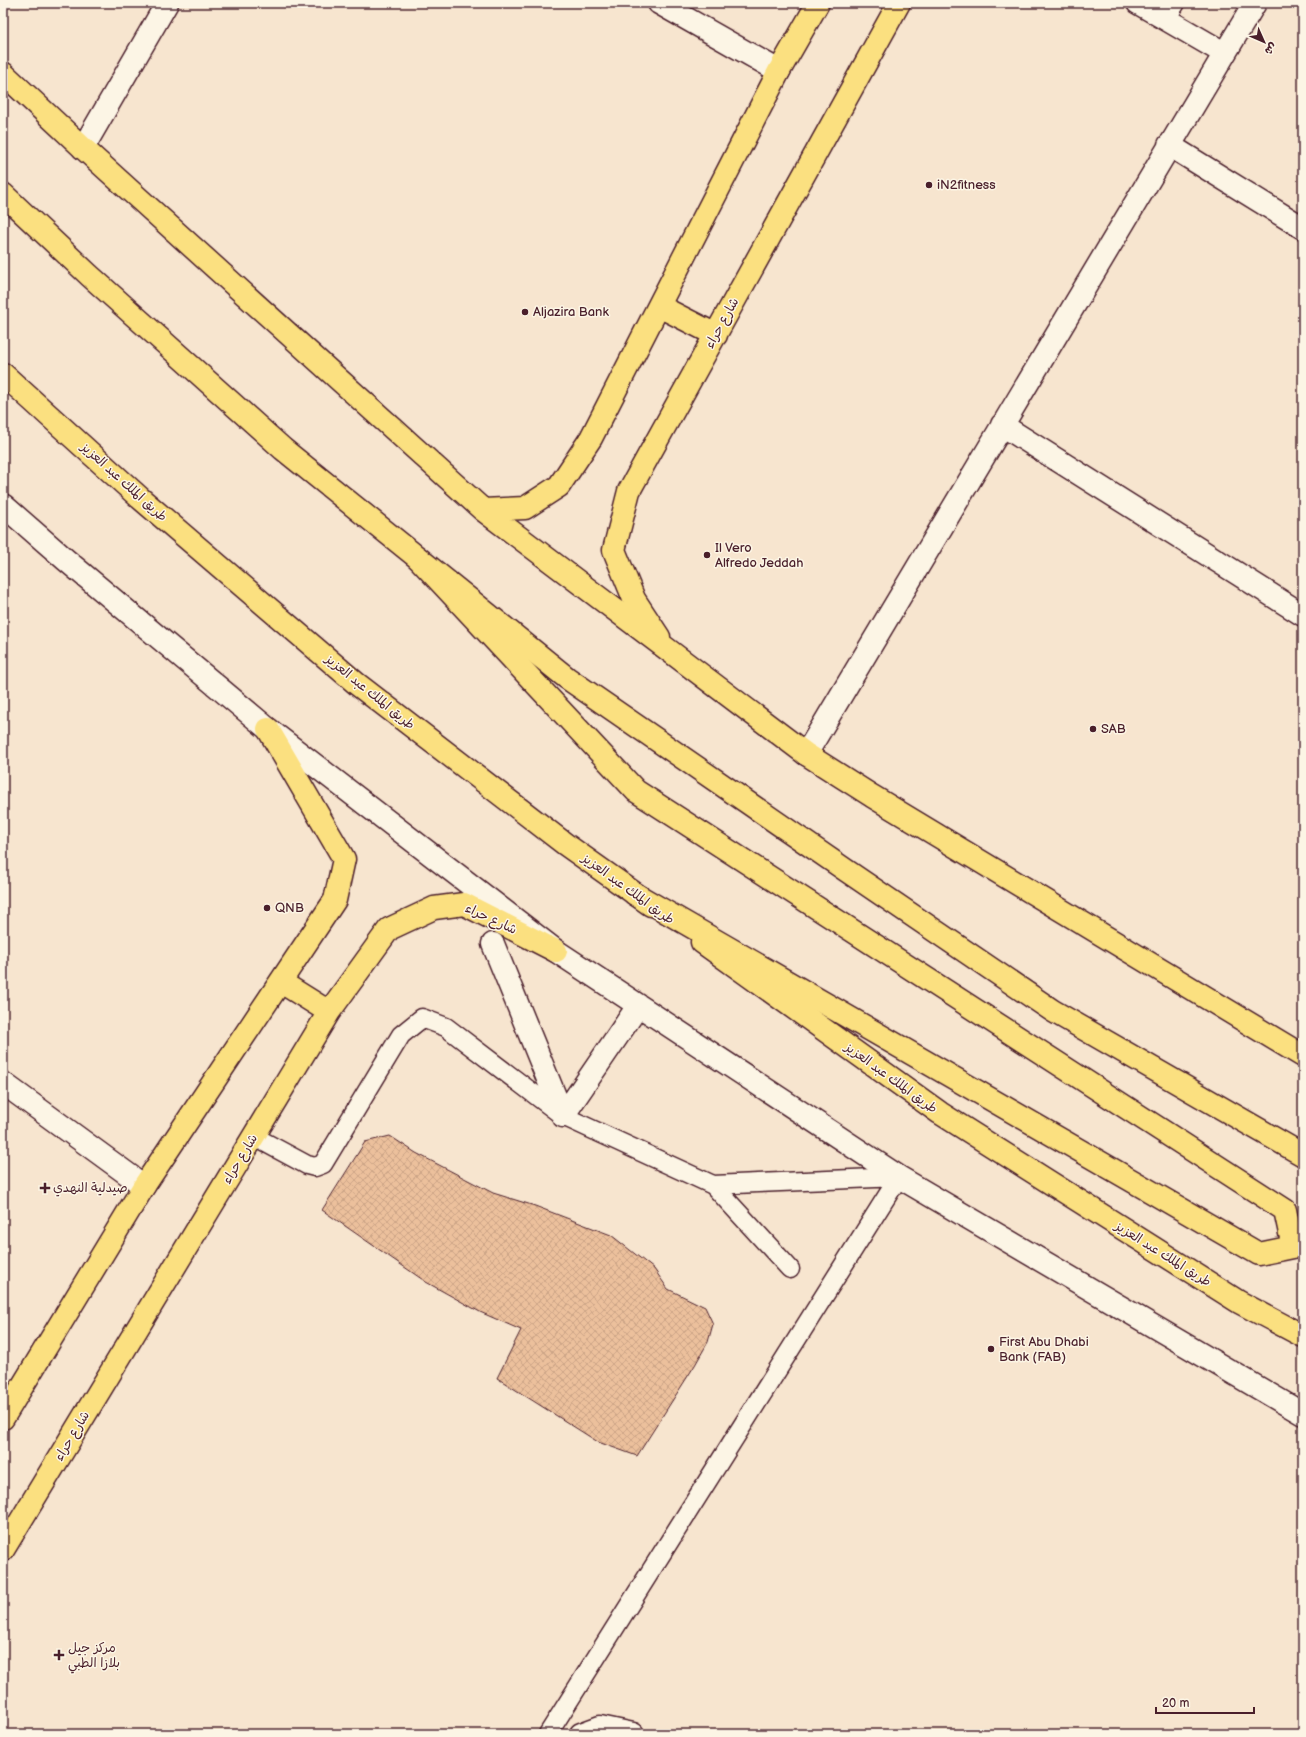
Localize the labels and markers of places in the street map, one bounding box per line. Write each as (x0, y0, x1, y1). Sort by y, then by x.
place label: iN2fitness (937, 177, 996, 193)
marker: iN2fitness (924, 180, 934, 190)
place label: Aljazira Bank (533, 304, 609, 320)
marker: Aljazira Bank (520, 307, 530, 317)
place label: Il Vero Alfredo Jeddah (715, 540, 803, 571)
marker: Il Vero Alfredo Jeddah (702, 550, 712, 560)
place label: SAB (1101, 721, 1126, 737)
marker: SAB (1088, 724, 1098, 734)
place label: QNB (275, 900, 304, 916)
marker: QNB (262, 903, 272, 913)
place label: صيدلية النهدي (53, 1180, 128, 1197)
marker: صيدلية النهدي (40, 1183, 50, 1193)
place label: First Abu Dhabi Bank (FAB) (999, 1334, 1089, 1365)
marker: First Abu Dhabi Bank (FAB) (986, 1344, 996, 1354)
place label: مركز جيل بلازا الطبي (68, 1640, 120, 1674)
marker: مركز جيل بلازا الطبي (53, 1649, 65, 1661)

